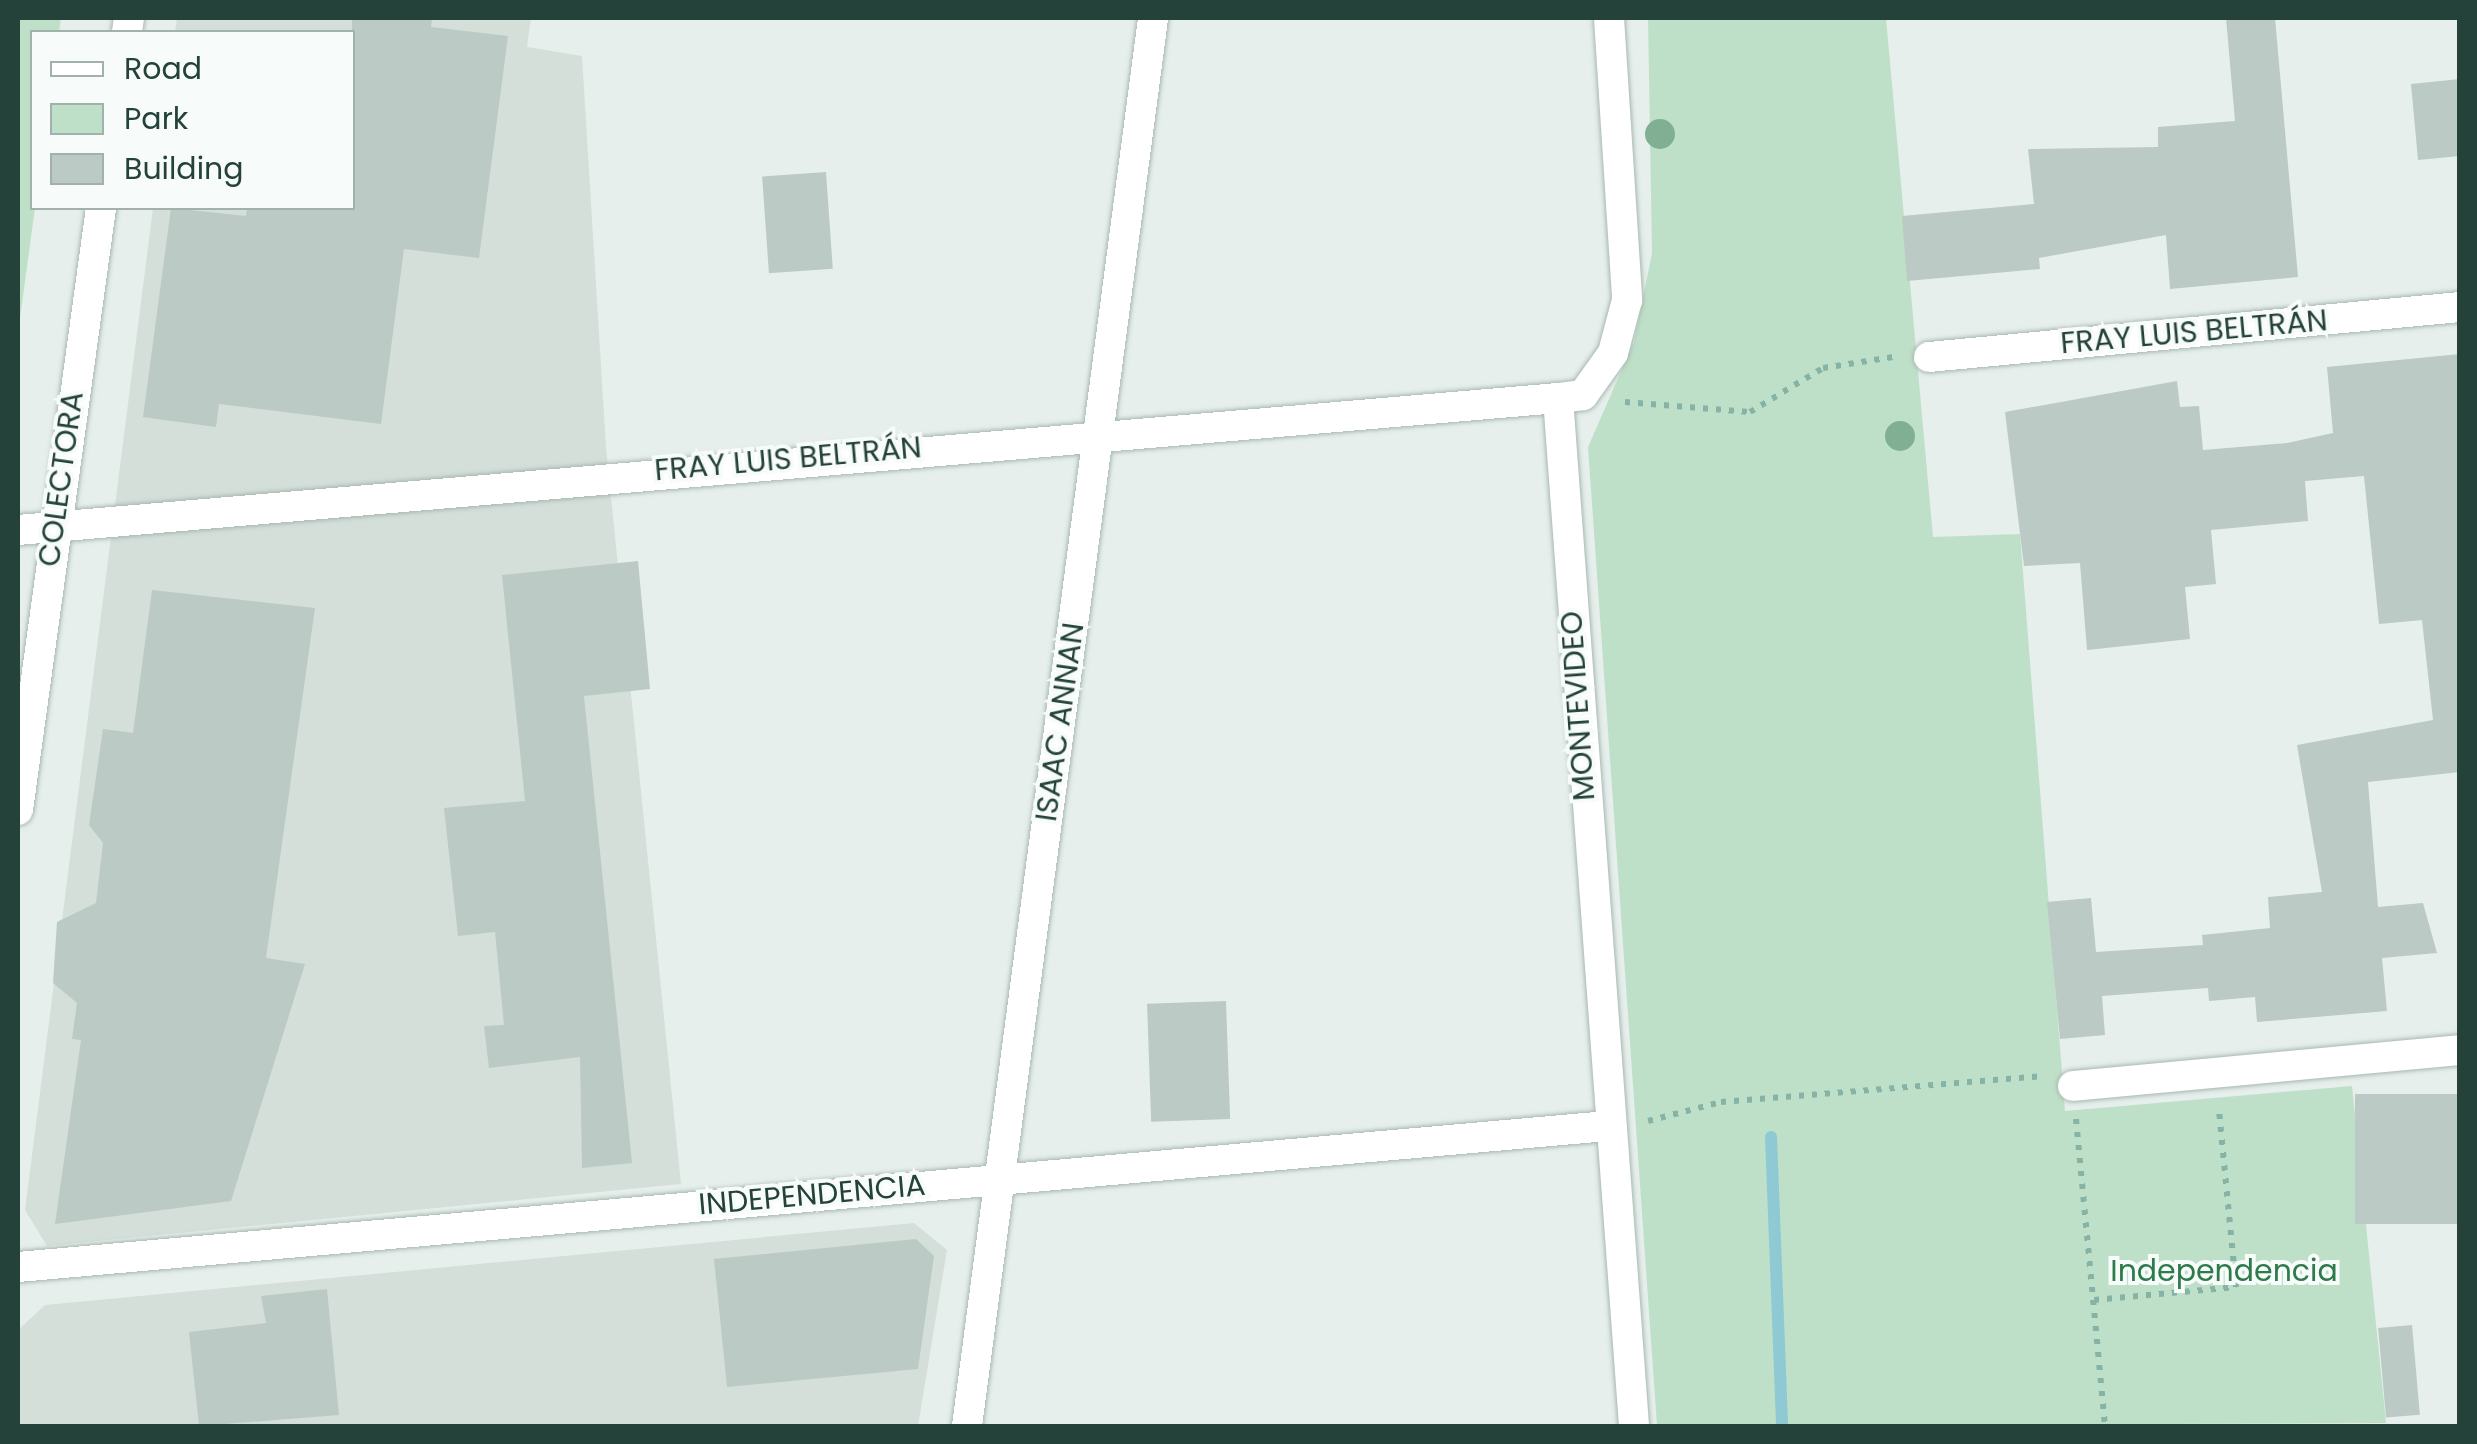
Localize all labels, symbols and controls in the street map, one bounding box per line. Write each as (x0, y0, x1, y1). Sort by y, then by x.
legend (30, 30, 355, 210)
text: Road (124, 47, 202, 90)
text: Park (124, 97, 188, 140)
text: Building (124, 147, 244, 190)
street label: FRAY LUIS BELTRÁN (2059, 302, 2329, 362)
street label: COLECTORA (31, 389, 91, 569)
street label: FRAY LUIS BELTRÁN (653, 429, 923, 489)
street label: MONTEVIDEO (1553, 610, 1603, 802)
street label: ISAAC ANNAN (1028, 620, 1092, 824)
street label: INDEPENDENCIA (697, 1167, 927, 1223)
park label: Independencia (2110, 1253, 2338, 1289)

